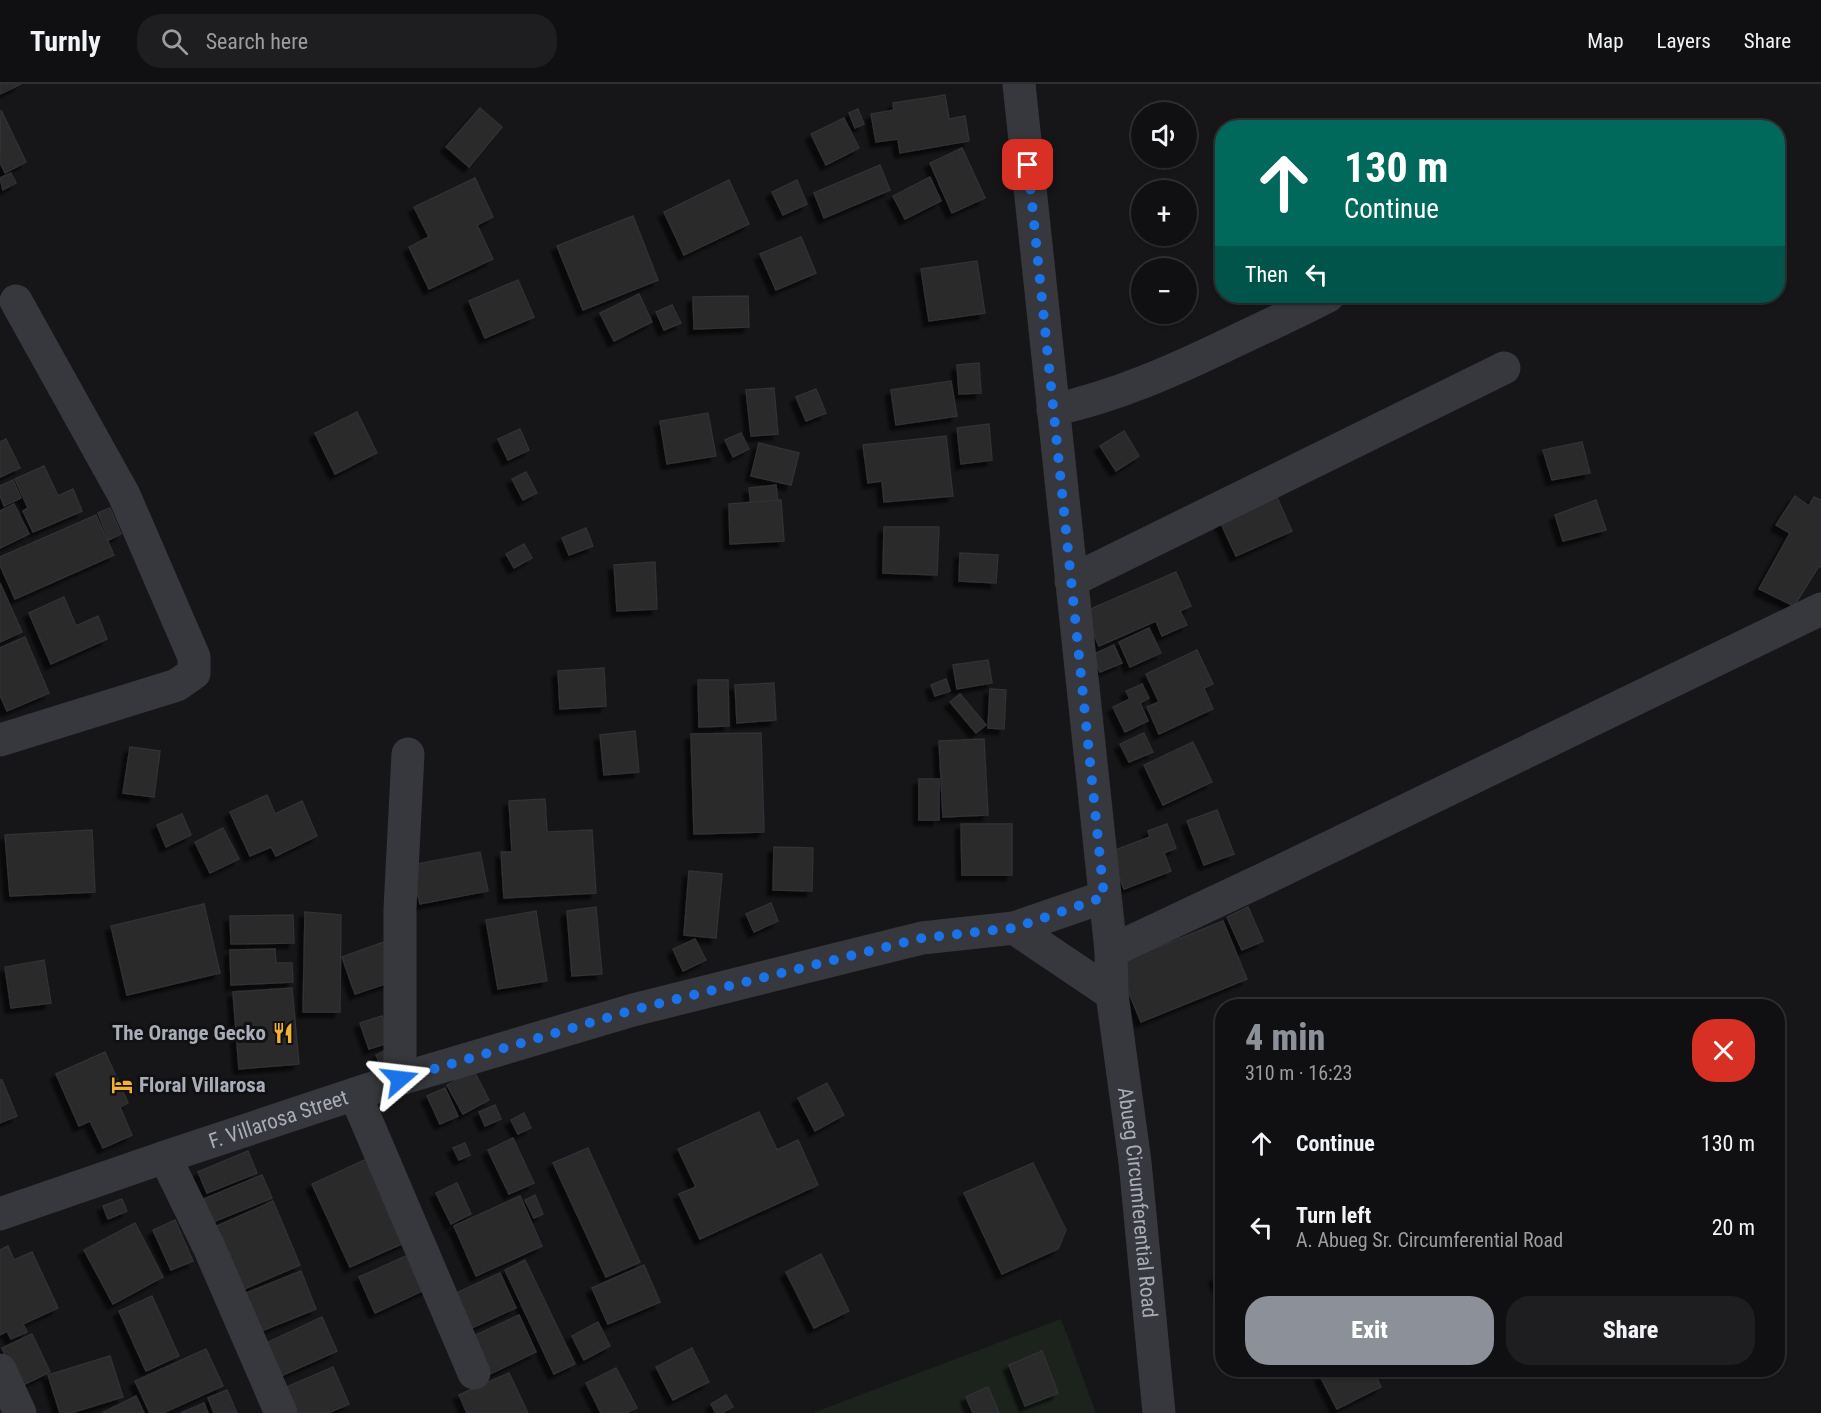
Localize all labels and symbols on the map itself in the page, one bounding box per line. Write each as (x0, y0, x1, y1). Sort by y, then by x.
pin (1002, 139, 1053, 190)
place label: The Orange Gecko (112, 1021, 266, 1045)
restaurant icon: The Orange Gecko (271, 1021, 295, 1045)
position arrow (368, 1047, 432, 1111)
hotel icon: Floral Villarosa (110, 1073, 134, 1097)
place label: Floral Villarosa (139, 1073, 266, 1097)
street label: F. Villarosa Street (206, 1085, 351, 1154)
street label: Abueg Circumferential Road (1113, 1086, 1162, 1319)

